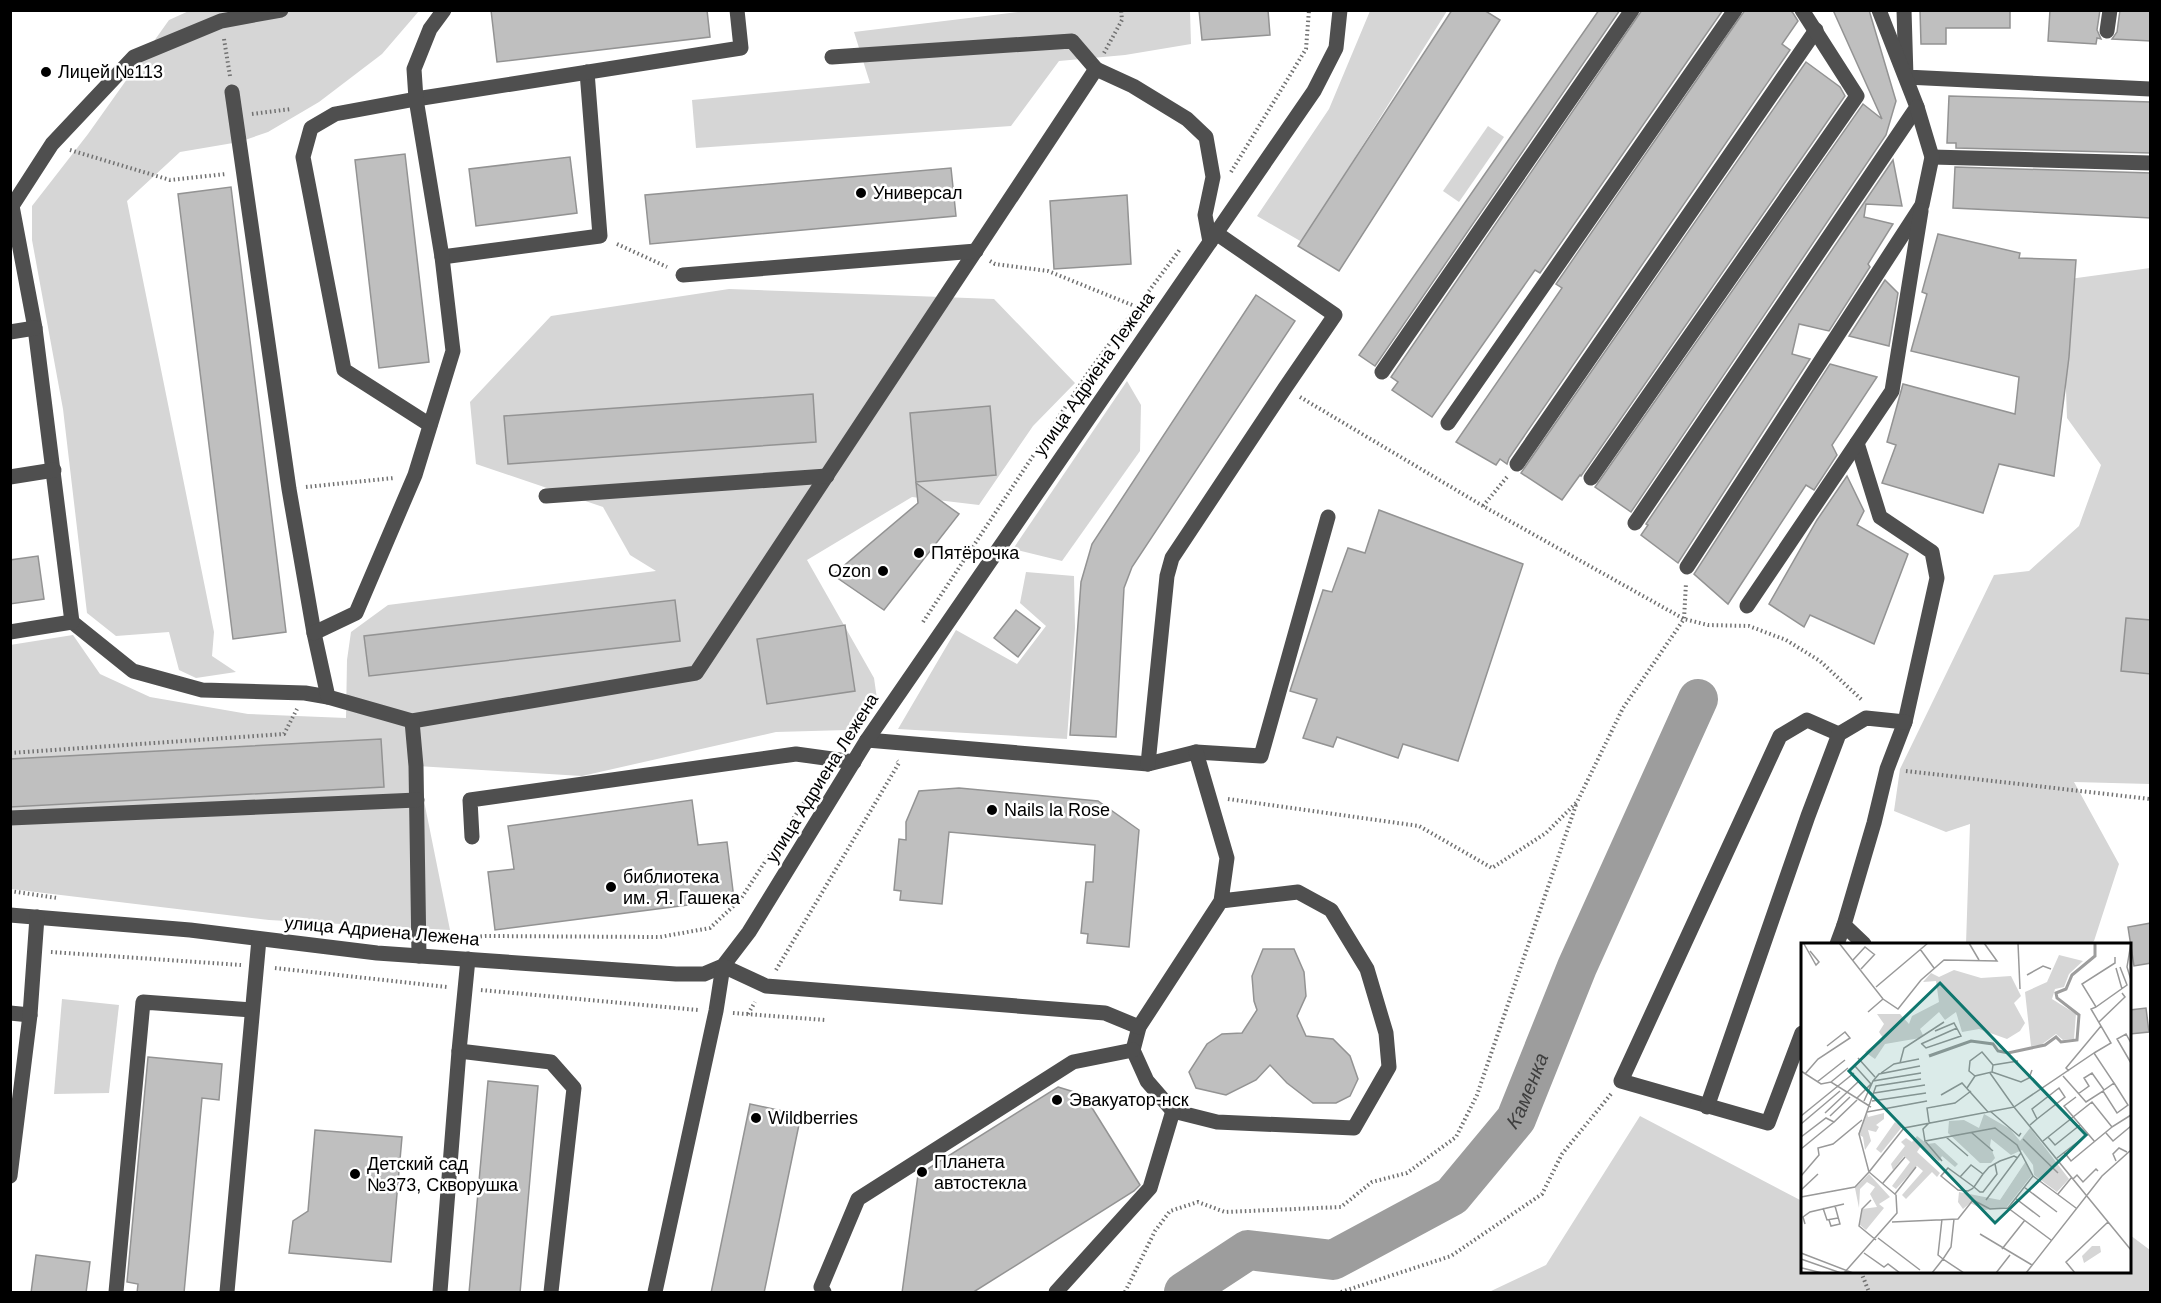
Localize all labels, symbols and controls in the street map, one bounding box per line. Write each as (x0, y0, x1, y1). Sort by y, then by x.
place label: Лицей №113 (58, 62, 163, 82)
marker: Лицей №113 (39, 65, 53, 79)
place label: Универсал (873, 183, 963, 203)
marker: Универсал (854, 186, 868, 200)
street label: улица Адриена Лежена (1030, 287, 1159, 460)
place label: Пятёрочка (931, 543, 1020, 563)
marker: Пятёрочка (912, 546, 926, 560)
place label: Ozon (828, 561, 871, 581)
marker: Ozon (876, 564, 890, 578)
street label: улица Адриена Лежена (762, 689, 883, 866)
place label: Nails la Rose (1004, 800, 1110, 820)
marker: Nails la Rose (985, 803, 999, 817)
place label: библиотека им. Я. Гашека (623, 867, 741, 908)
marker: библиотека им. Я. Гашека (604, 880, 618, 894)
street label: улица Адриена Лежена (284, 913, 481, 950)
inset map (1801, 943, 2131, 1273)
water label: Каменка (1502, 1050, 1552, 1133)
place label: Эвакуатор-нск (1069, 1090, 1189, 1110)
marker: Эвакуатор-нск (1050, 1093, 1064, 1107)
place label: Wildberries (768, 1108, 858, 1128)
marker: Wildberries (749, 1111, 763, 1125)
place label: Планета автостекла (934, 1152, 1028, 1193)
place label: Детский сад №373, Скворушка (367, 1154, 519, 1195)
marker: Планета автостекла (915, 1165, 929, 1179)
marker: Детский сад №373, Скворушка (348, 1167, 362, 1181)

